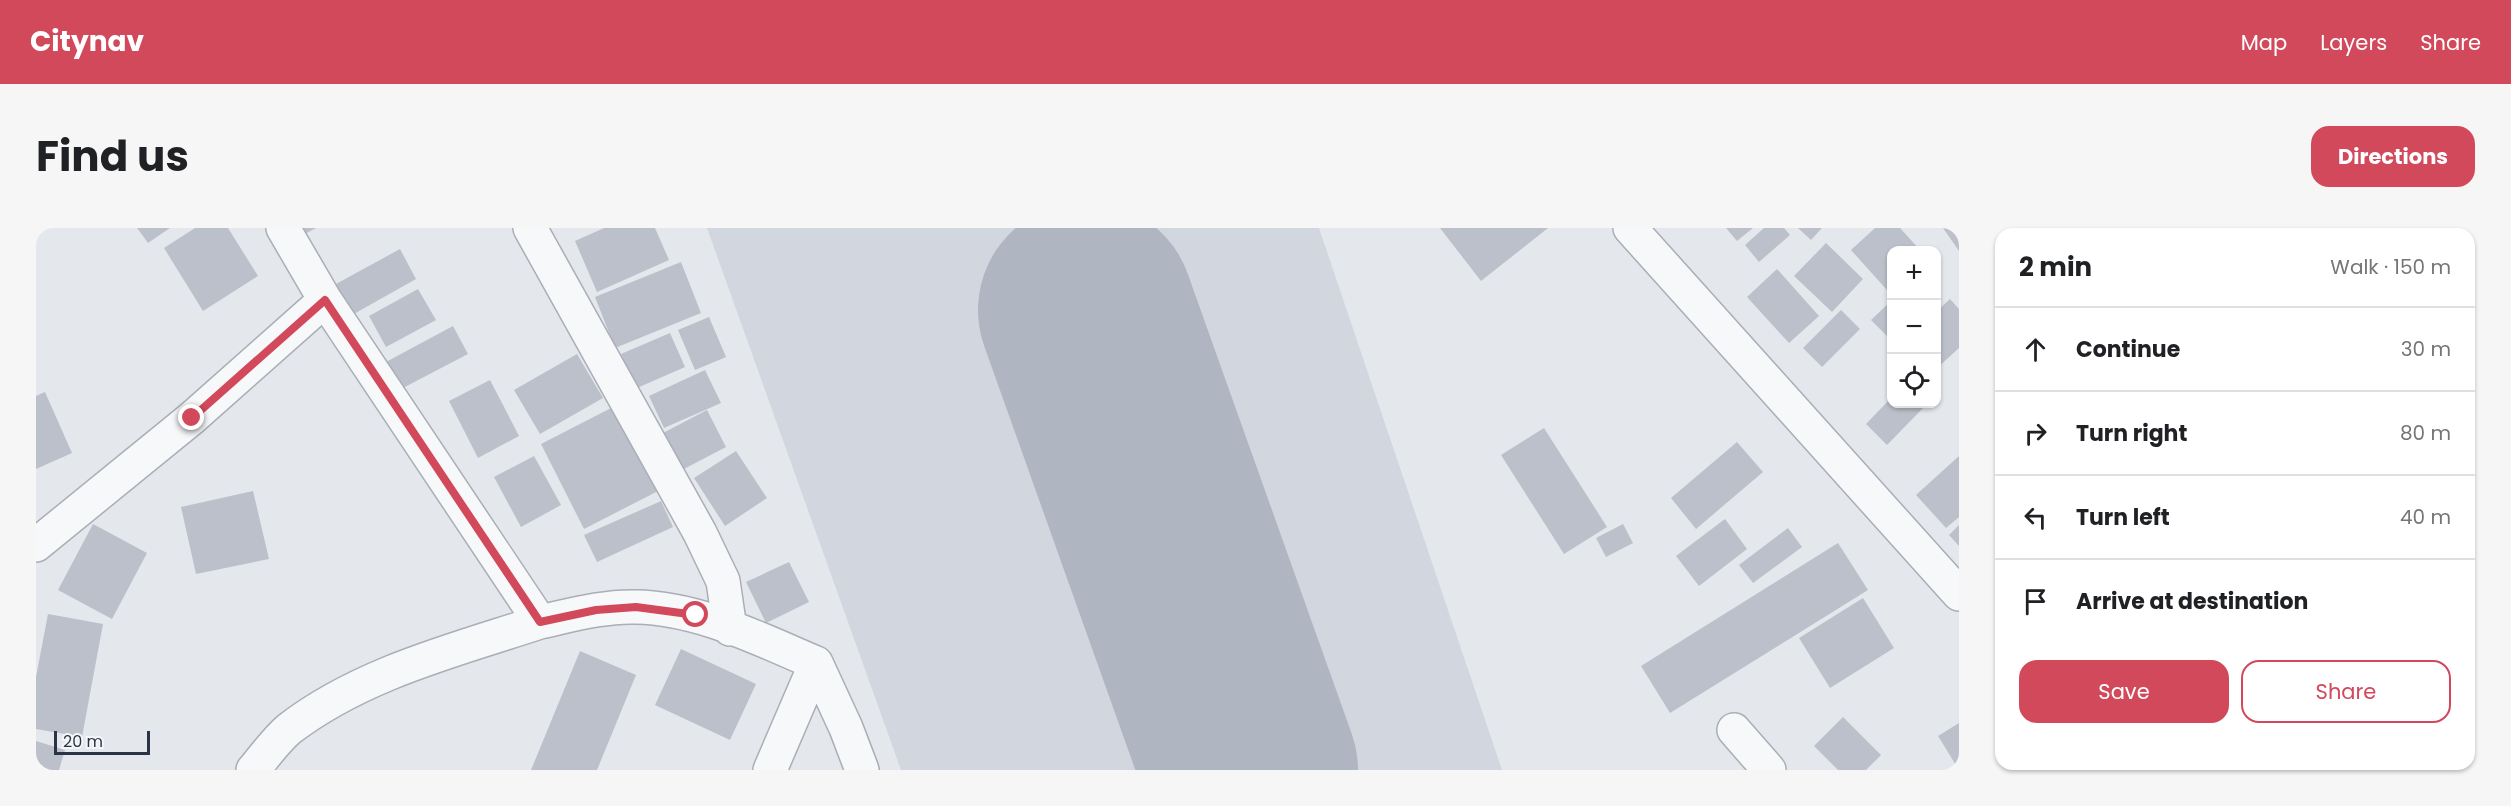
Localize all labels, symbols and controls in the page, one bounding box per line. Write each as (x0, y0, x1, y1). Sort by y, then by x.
text: Citynav (30, 22, 144, 61)
text: Map (2241, 28, 2287, 57)
text: Layers (2320, 28, 2387, 57)
text: Share (2420, 28, 2481, 57)
button: Directions (2311, 126, 2475, 187)
text: Find us (36, 127, 189, 186)
map controls (1887, 246, 1941, 408)
button: + (1887, 246, 1941, 300)
text: 2 min (2019, 249, 2092, 285)
text: Walk · 150 m (2330, 253, 2451, 281)
button: − (1887, 300, 1941, 354)
icon: ahead (2019, 333, 2052, 366)
text: Continue (2076, 334, 2180, 365)
text: 30 m (2401, 335, 2451, 363)
button: locate (1887, 354, 1941, 408)
route end (178, 404, 204, 430)
icon: right (2019, 417, 2052, 450)
text: Turn right (2076, 418, 2187, 449)
text: 80 m (2400, 419, 2451, 447)
icon: left (2019, 501, 2052, 534)
text: Turn left (2076, 502, 2170, 533)
text: 40 m (2400, 503, 2451, 531)
icon: arrive (2019, 585, 2052, 618)
text: Arrive at destination (2076, 586, 2308, 617)
route start (682, 601, 708, 627)
button: Save (2019, 660, 2229, 723)
button: Share (2241, 660, 2451, 723)
scale bar (54, 728, 150, 756)
text: 20 m (63, 730, 103, 753)

